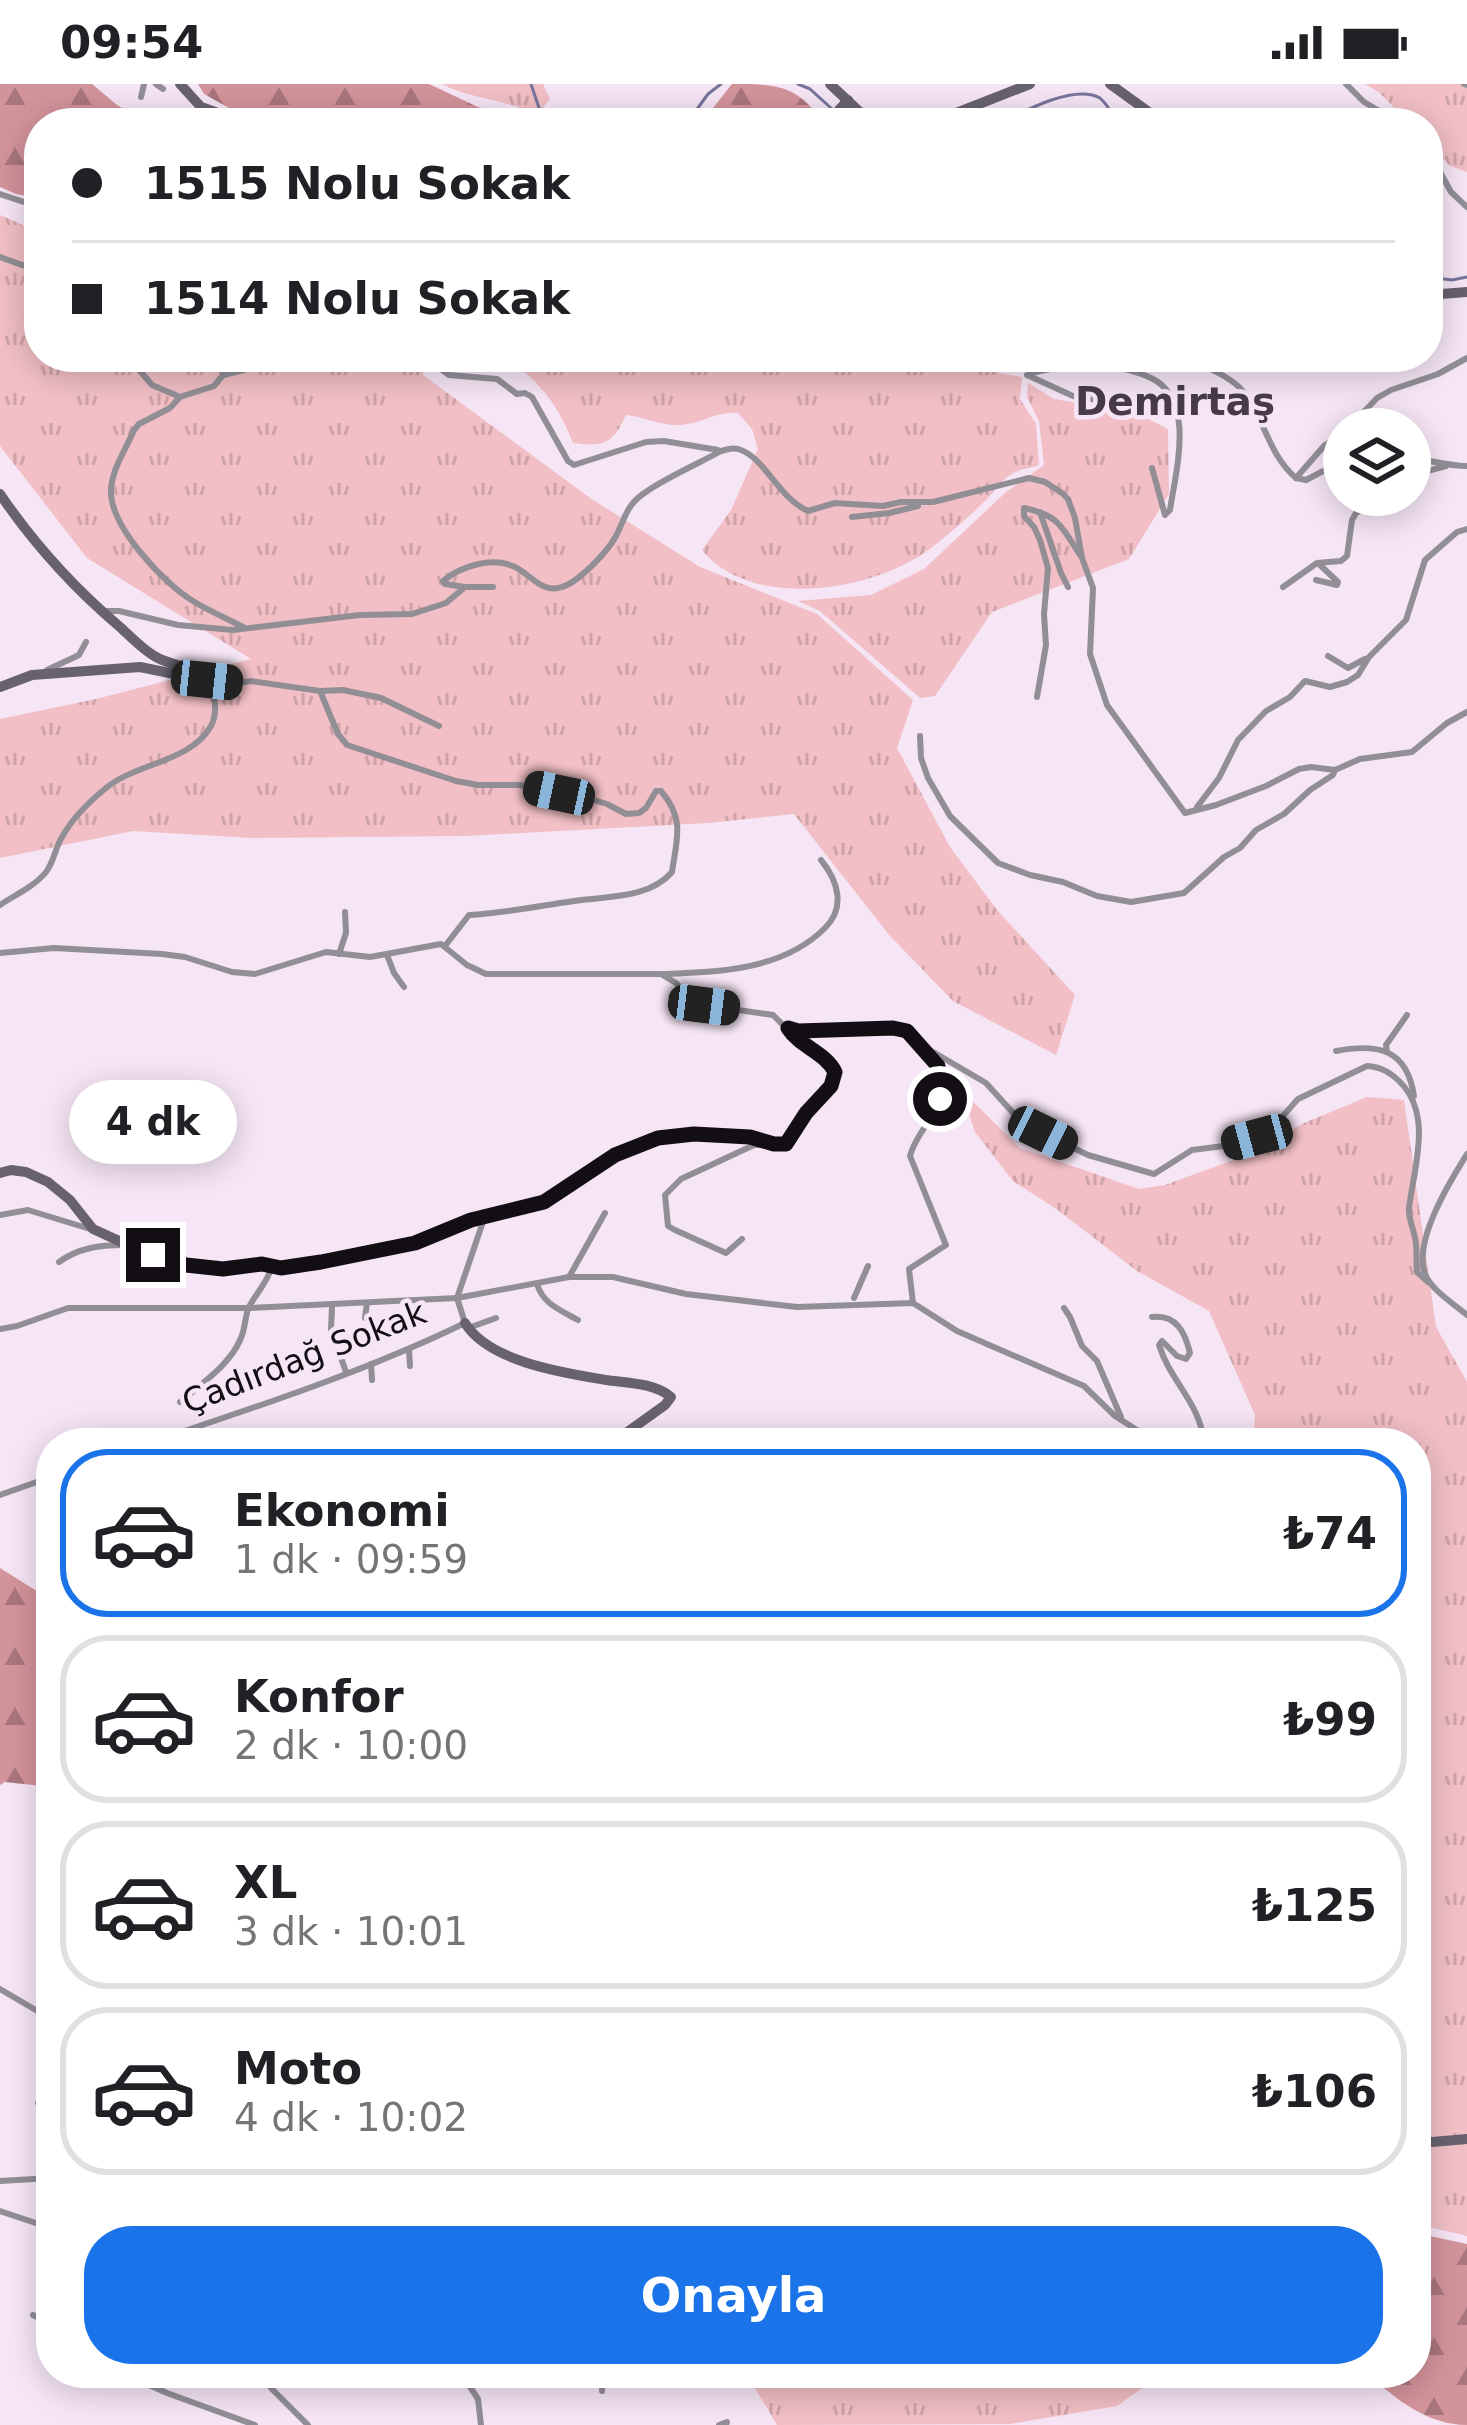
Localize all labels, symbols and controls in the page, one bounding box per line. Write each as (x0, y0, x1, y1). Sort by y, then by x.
text: 09:54 (60, 16, 203, 69)
text: 1515 Nolu Sokak (144, 157, 570, 210)
text: 1514 Nolu Sokak (144, 272, 570, 325)
district label: Demirtaş (1075, 379, 1275, 424)
map controls (1323, 408, 1431, 516)
button: layers (1323, 408, 1431, 516)
car (169, 658, 245, 702)
car (520, 768, 598, 818)
car (666, 983, 742, 1027)
route start (913, 1072, 967, 1126)
callout: 4 dk (69, 1081, 237, 1165)
text: 4 dk (106, 1099, 200, 1144)
car (1003, 1101, 1083, 1165)
car (1218, 1110, 1296, 1164)
route end (126, 1228, 180, 1282)
street label: Çadırdağ Sokak (177, 1292, 432, 1421)
icon: car (90, 1479, 198, 1587)
text: Ekonomi (234, 1484, 450, 1537)
text: ₺74 (1283, 1507, 1377, 1560)
text: 1 dk · 09:59 (234, 1537, 468, 1582)
icon: car (90, 1665, 198, 1773)
text: Konfor (234, 1670, 404, 1723)
text: ₺99 (1283, 1693, 1377, 1746)
text: 2 dk · 10:00 (234, 1723, 468, 1768)
icon: car (90, 1851, 198, 1959)
text: XL (234, 1856, 297, 1909)
text: ₺125 (1252, 1879, 1377, 1932)
text: 3 dk · 10:01 (234, 1909, 468, 1954)
icon: car (90, 2037, 198, 2145)
text: Moto (234, 2042, 362, 2095)
text: ₺106 (1252, 2065, 1377, 2118)
text: 4 dk · 10:02 (234, 2095, 468, 2140)
button: Onayla (84, 2226, 1383, 2364)

